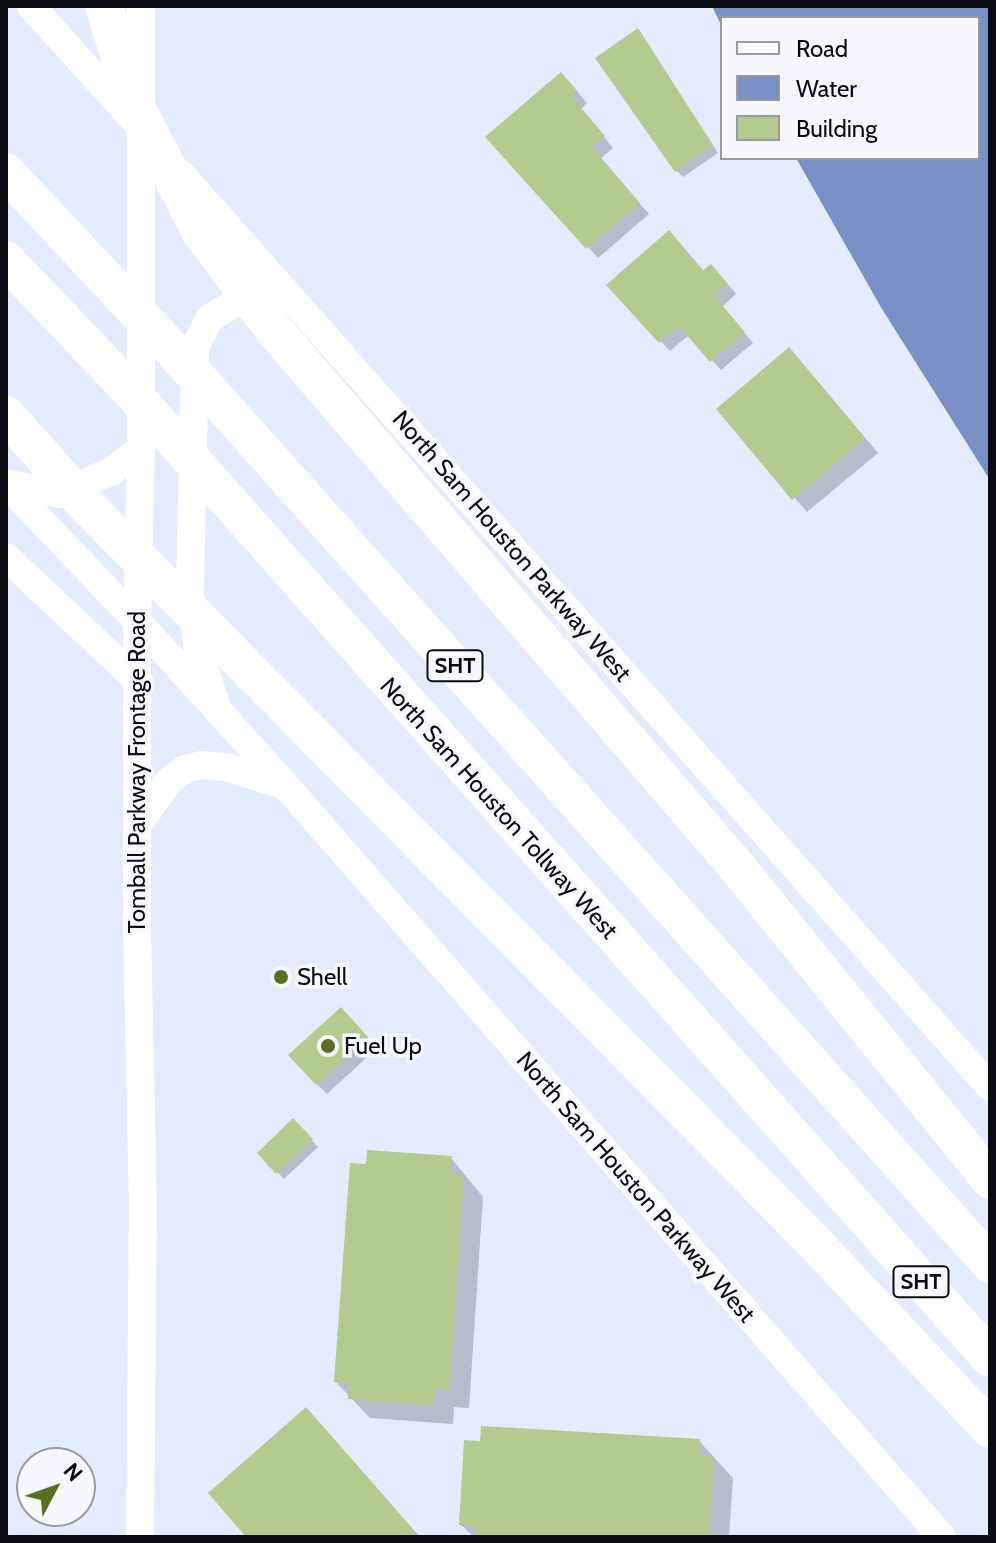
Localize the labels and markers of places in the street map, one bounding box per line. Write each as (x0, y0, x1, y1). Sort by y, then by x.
place label: Shell (297, 963, 347, 991)
marker: Shell (272, 968, 290, 986)
place label: Fuel Up (344, 1032, 422, 1060)
marker: Fuel Up (319, 1037, 337, 1055)

